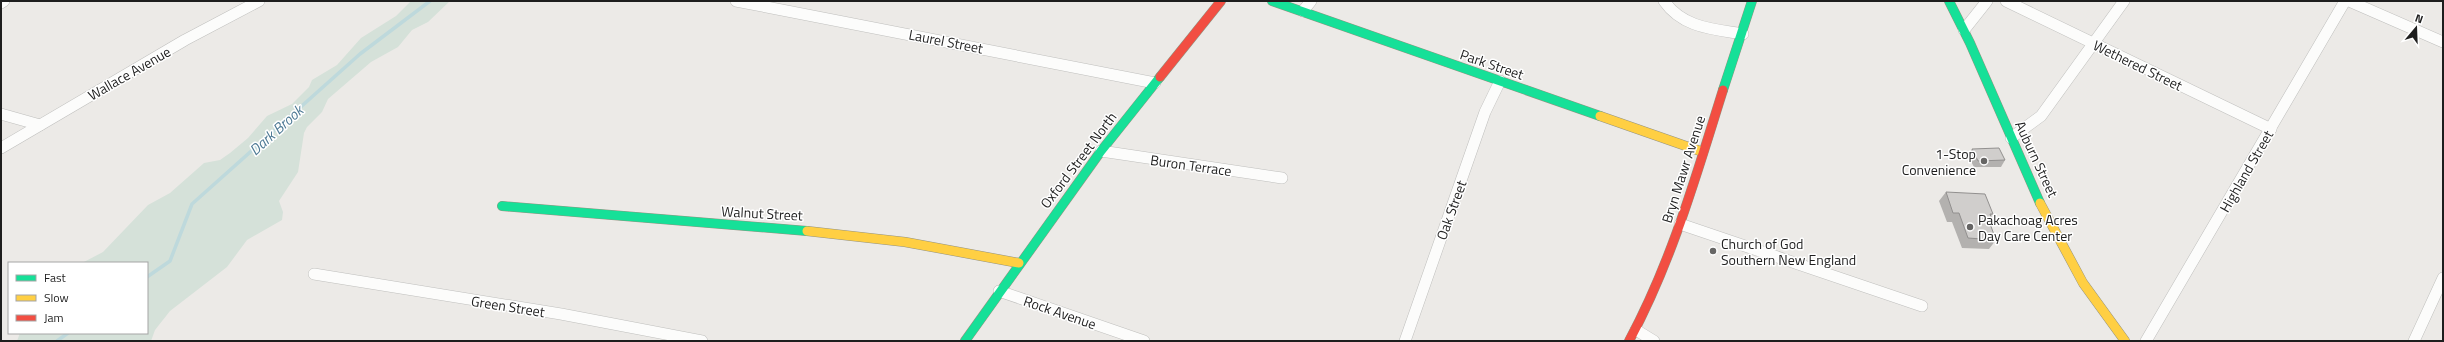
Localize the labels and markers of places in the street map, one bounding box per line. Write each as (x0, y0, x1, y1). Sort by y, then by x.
place label: 1-Stop Convenience (1902, 143, 1976, 180)
marker: 1-Stop Convenience (1979, 156, 1989, 166)
place label: Pakachoag Acres Day Care Center (1978, 209, 2078, 246)
marker: Pakachoag Acres Day Care Center (1965, 222, 1975, 232)
place label: Church of God Southern New England (1721, 233, 1856, 270)
marker: Church of God Southern New England (1708, 246, 1718, 256)

